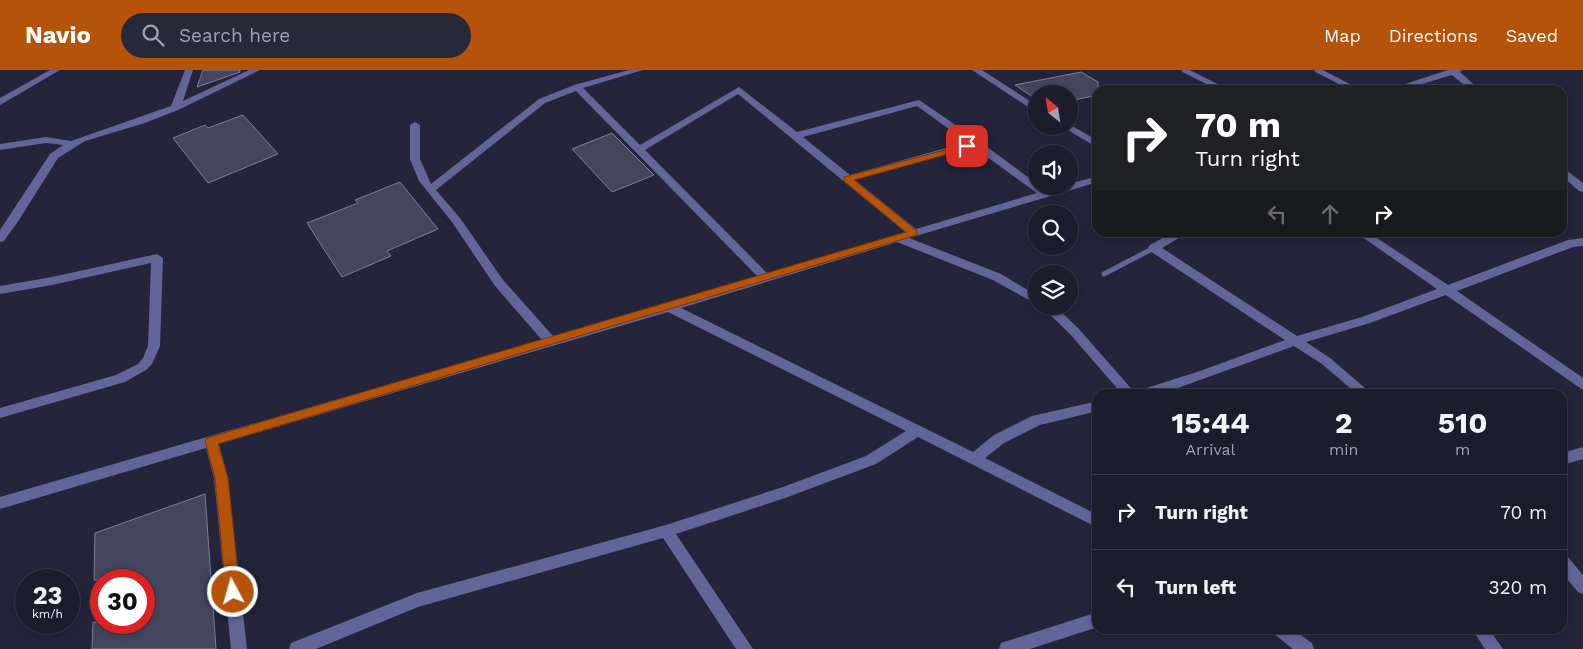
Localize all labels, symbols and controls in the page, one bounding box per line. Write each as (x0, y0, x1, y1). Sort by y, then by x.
search box (121, 13, 471, 58)
text: Navio (25, 21, 91, 49)
icon: search (139, 21, 167, 49)
text: Search here (179, 24, 290, 47)
text: Map (1324, 25, 1361, 46)
text: Directions (1389, 25, 1478, 46)
text: Saved (1506, 25, 1558, 46)
north arrow (1028, 85, 1078, 135)
map controls (1028, 85, 1078, 315)
text: 70 m (1195, 104, 1281, 146)
icon: right (1112, 105, 1177, 170)
pin (946, 125, 988, 167)
icon: arrive (953, 132, 981, 160)
button: sound (1028, 145, 1078, 195)
text: Turn right (1195, 146, 1300, 171)
icon: left (1263, 200, 1291, 228)
icon: ahead (1316, 200, 1344, 228)
icon: right (1369, 200, 1397, 228)
button: search (1028, 205, 1078, 255)
button: layers (1028, 265, 1078, 315)
text: 15:44 (1171, 405, 1250, 440)
text: 2 (1335, 405, 1353, 440)
text: 510 (1438, 405, 1488, 440)
text: Arrival (1186, 440, 1235, 459)
text: min (1329, 440, 1358, 459)
text: m (1455, 440, 1470, 459)
icon: right (1112, 498, 1140, 526)
text: Turn right (1155, 501, 1248, 524)
text: 70 m (1500, 501, 1547, 524)
position arrow (206, 565, 258, 617)
speed limit sign: 30 (90, 569, 155, 634)
icon: left (1112, 573, 1140, 601)
text: Turn left (1155, 576, 1236, 599)
text: 320 m (1488, 576, 1547, 599)
text: 23 (33, 581, 62, 610)
text: km/h (32, 607, 63, 621)

